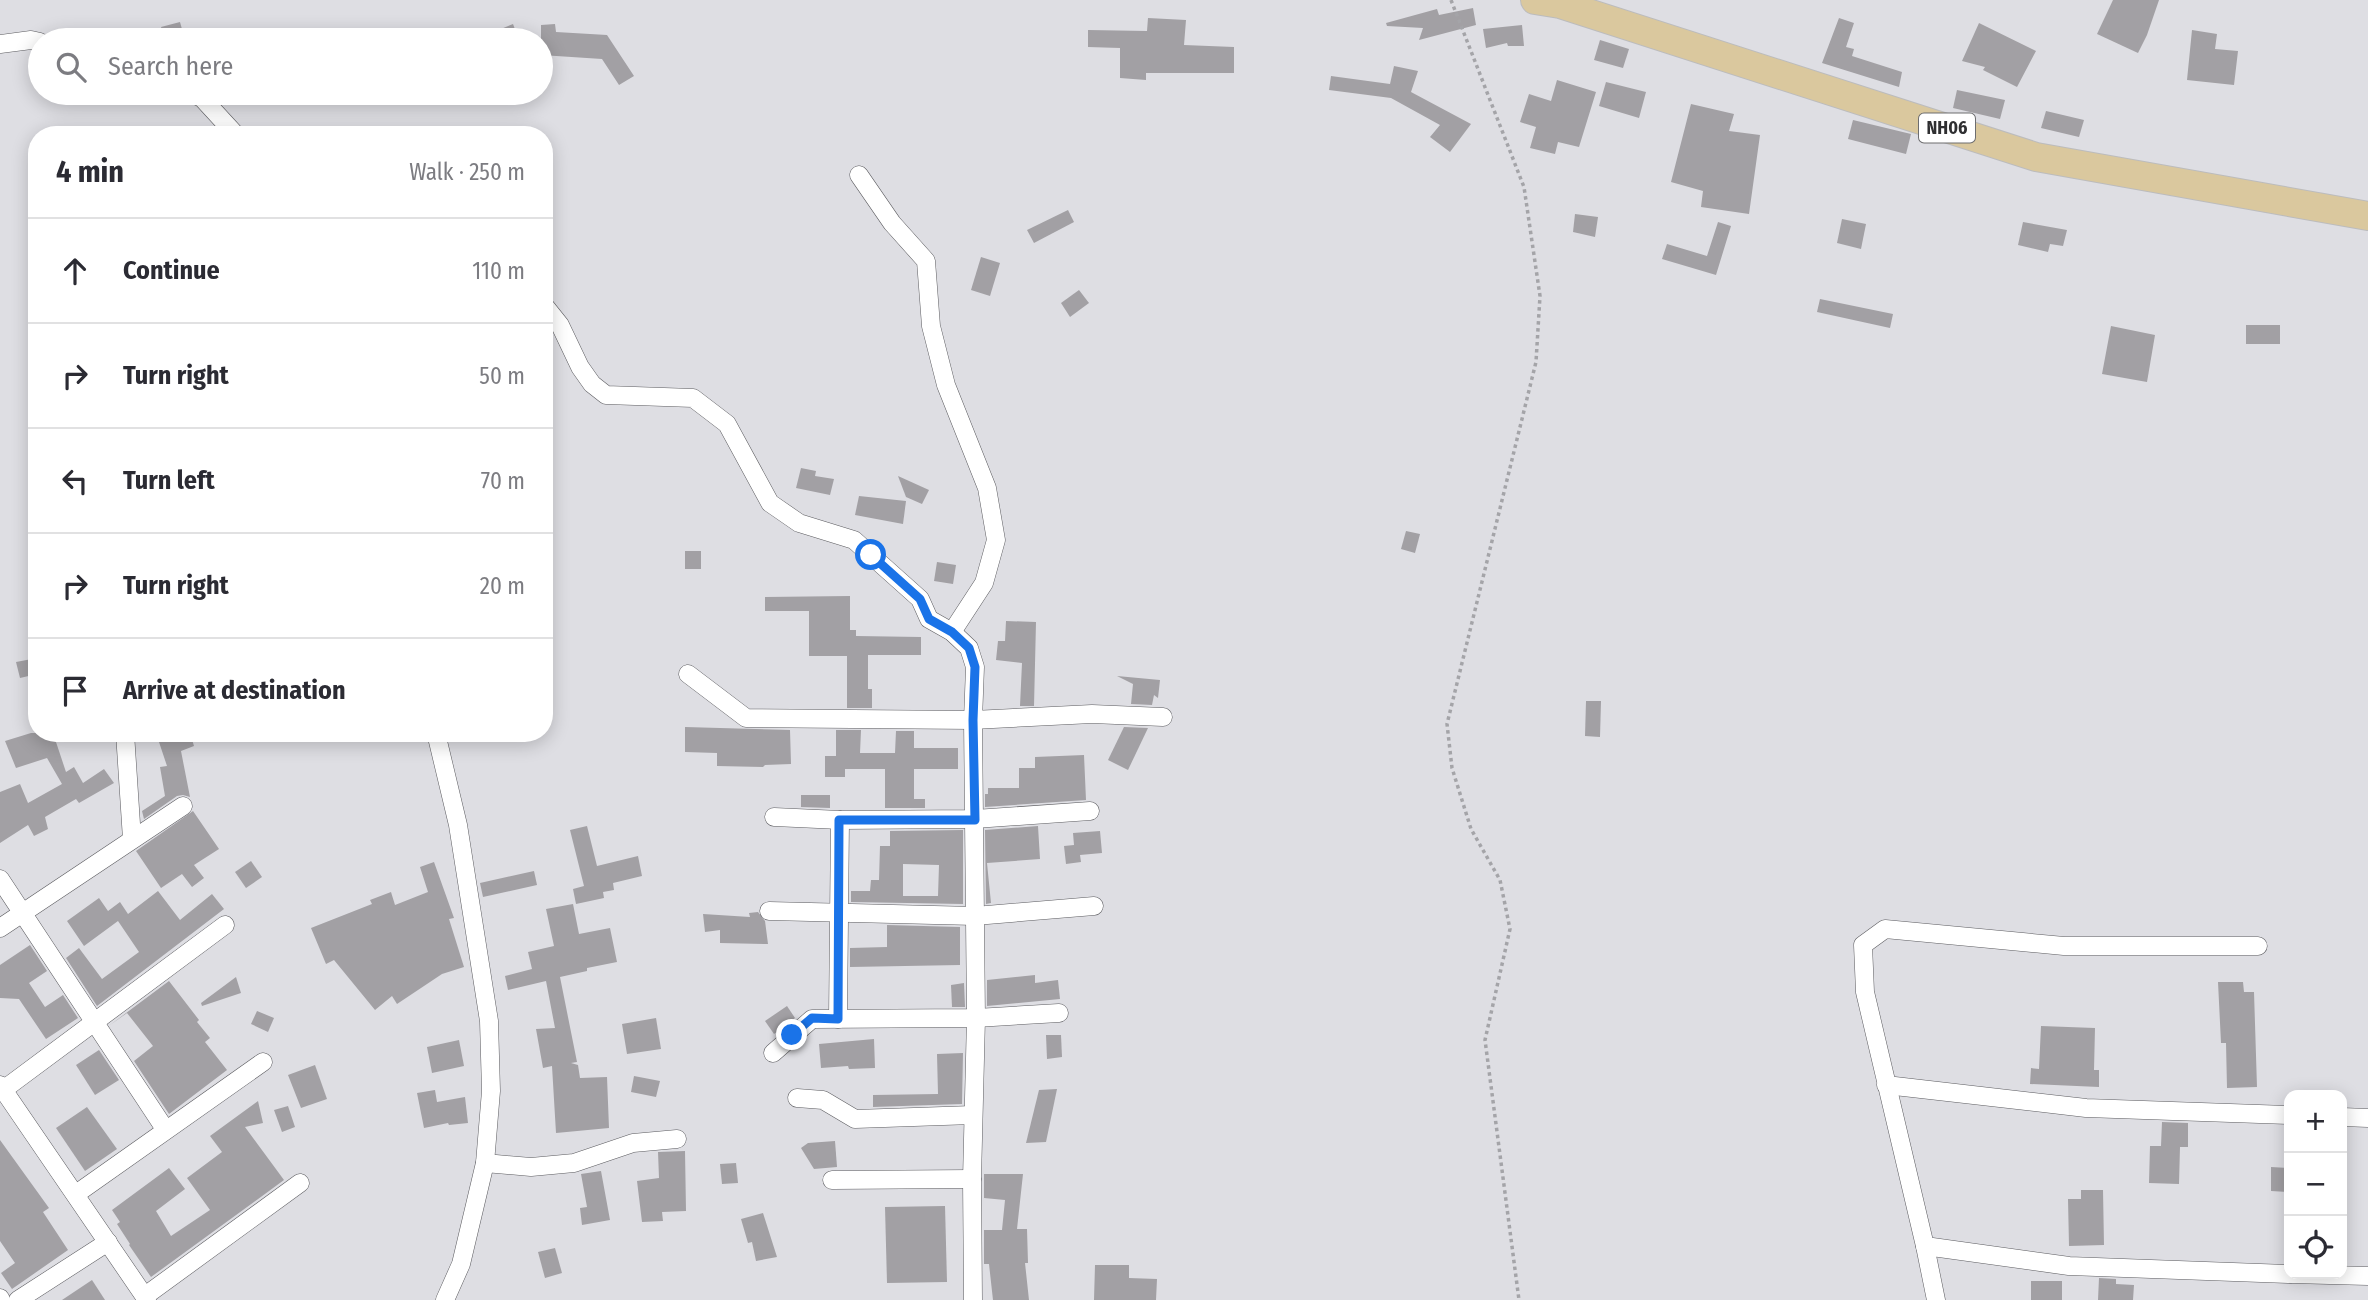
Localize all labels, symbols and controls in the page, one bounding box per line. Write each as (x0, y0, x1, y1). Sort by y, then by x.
search box (28, 28, 553, 105)
icon: search (52, 48, 90, 86)
text: Search here (108, 51, 233, 82)
road number: NH06 (1919, 113, 1975, 142)
text: 4 min (56, 154, 124, 190)
text: Walk · 250 m (409, 158, 525, 186)
icon: ahead (56, 252, 94, 290)
text: Continue (123, 255, 220, 286)
text: 110 m (472, 257, 525, 285)
icon: right (56, 357, 94, 395)
text: Turn right (123, 360, 229, 391)
text: 50 m (479, 362, 525, 390)
icon: left (56, 462, 94, 500)
text: Turn left (123, 465, 215, 496)
text: 70 m (481, 467, 525, 495)
route start (855, 539, 886, 570)
icon: right (56, 567, 94, 605)
text: Turn right (123, 570, 229, 601)
text: 20 m (480, 572, 525, 600)
icon: arrive (56, 672, 94, 710)
text: Arrive at destination (123, 675, 346, 706)
route end (776, 1019, 807, 1050)
map controls (2284, 1090, 2347, 1279)
button: + (2284, 1090, 2347, 1153)
button: − (2284, 1153, 2347, 1216)
button: locate (2284, 1216, 2347, 1279)

